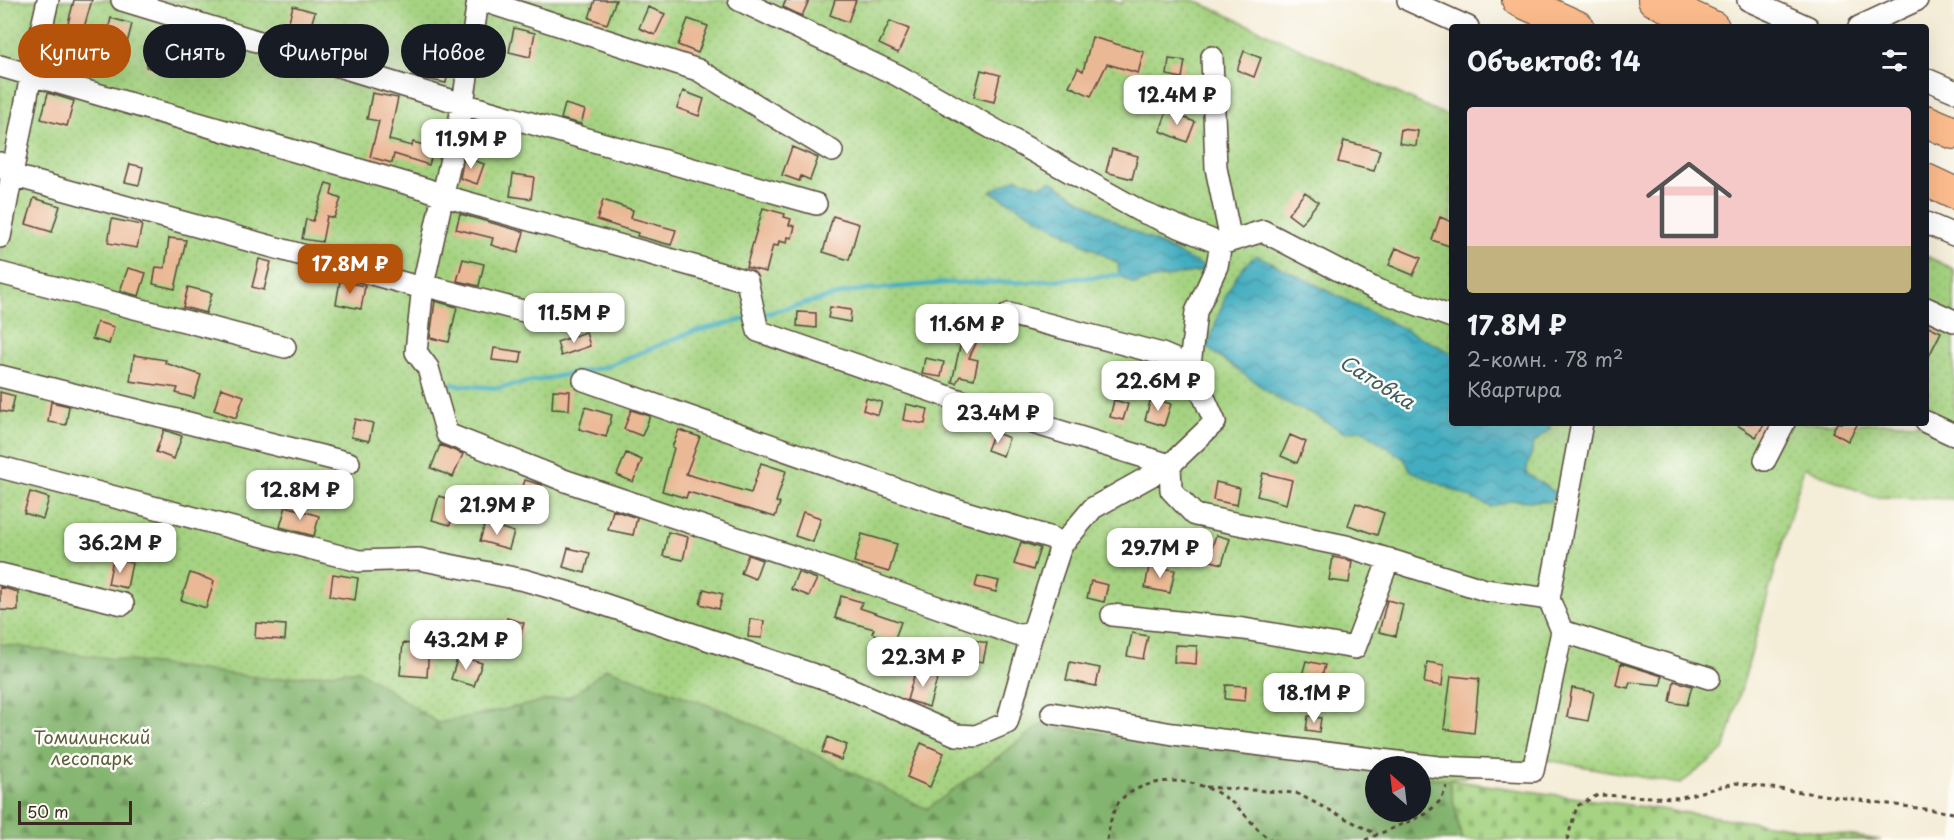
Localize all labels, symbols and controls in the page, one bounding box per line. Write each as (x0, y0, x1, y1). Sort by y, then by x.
chip: Купить (18, 24, 131, 78)
chip: Снять (143, 24, 246, 78)
chip: Фильтры (258, 24, 389, 78)
chip: Новое (401, 24, 506, 78)
text: Объектов: 14 (1467, 41, 1641, 80)
icon: filters (1878, 44, 1911, 77)
pin: 12.4M ₽ (1122, 75, 1232, 126)
text: 12.4M ₽ (1138, 79, 1216, 109)
pin: 11.9M ₽ (416, 119, 526, 170)
text: 11.9M ₽ (435, 123, 507, 153)
icon: home (1635, 146, 1743, 254)
pin: 17.8M ₽ (295, 244, 405, 295)
text: 17.8M ₽ (312, 248, 388, 278)
pin: 11.5M ₽ (519, 293, 629, 344)
text: 11.5M ₽ (538, 297, 610, 327)
pin: 11.6M ₽ (912, 304, 1022, 355)
text: 17.8M ₽ (1467, 305, 1566, 344)
text: 11.6M ₽ (930, 308, 1004, 338)
text: 2-комн. · 78 m² (1467, 344, 1623, 374)
water label: Сатовка (1334, 346, 1421, 416)
pin: 22.6M ₽ (1103, 361, 1213, 412)
text: 22.6M ₽ (1116, 365, 1200, 395)
text: Квартира (1467, 374, 1561, 404)
pin: 23.4M ₽ (943, 393, 1053, 444)
text: 23.4M ₽ (956, 397, 1040, 427)
pin: 12.8M ₽ (245, 470, 355, 521)
text: 12.8M ₽ (260, 474, 340, 504)
pin: 21.9M ₽ (442, 485, 552, 536)
text: 21.9M ₽ (459, 489, 535, 519)
pin: 36.2M ₽ (65, 523, 175, 574)
text: 36.2M ₽ (78, 527, 162, 557)
pin: 29.7M ₽ (1105, 528, 1215, 579)
text: 29.7M ₽ (1121, 532, 1199, 562)
pin: 43.2M ₽ (411, 620, 521, 671)
text: 43.2M ₽ (424, 624, 508, 654)
pin: 22.3M ₽ (868, 637, 978, 688)
text: 22.3M ₽ (881, 641, 965, 671)
pin: 18.1M ₽ (1259, 673, 1369, 724)
text: 18.1M ₽ (1277, 677, 1351, 707)
park label: Томилинский лесопарк (34, 723, 150, 771)
north arrow (1365, 756, 1431, 822)
map controls (1365, 756, 1431, 822)
scale bar (18, 798, 132, 826)
text: 50 m (27, 799, 68, 823)

